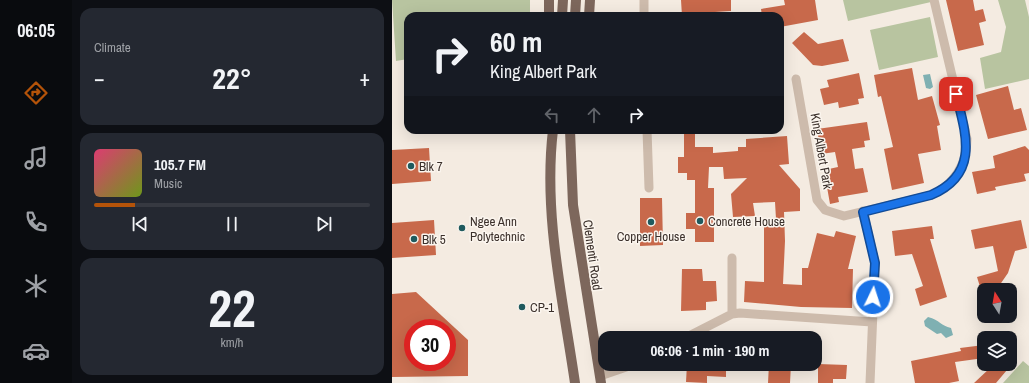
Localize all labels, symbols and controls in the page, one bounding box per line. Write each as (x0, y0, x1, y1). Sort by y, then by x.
text: 06:05 (17, 18, 55, 43)
text: 60 m (490, 23, 542, 61)
icon: right (424, 28, 476, 80)
text: Climate (94, 39, 131, 56)
text: 22° (212, 58, 252, 98)
text: King Albert Park (490, 59, 597, 84)
text: − (94, 63, 105, 93)
text: + (359, 63, 370, 93)
pin (939, 77, 973, 111)
icon: directions (22, 79, 50, 107)
icon: arrive (945, 83, 967, 105)
icon: left (541, 104, 563, 126)
icon: ahead (583, 104, 605, 126)
icon: right (625, 104, 647, 126)
street label: King Albert Park (806, 112, 837, 191)
icon: music (22, 144, 50, 172)
text: 105.7 FM (154, 154, 206, 175)
place label: Blk 7 (419, 158, 443, 175)
marker: Blk 7 (406, 161, 416, 171)
text: Music (154, 175, 182, 192)
icon: phone (22, 208, 50, 236)
icon: previous (129, 213, 151, 235)
icon: pause (221, 213, 243, 235)
icon: next (313, 213, 335, 235)
place label: Ngee Ann Polytechnic (470, 213, 525, 245)
place label: Concrete House (708, 213, 785, 230)
marker: Concrete House (695, 216, 705, 226)
marker: Copper House (646, 217, 656, 227)
street label: Clementi Road (579, 219, 606, 292)
marker: Ngee Ann Polytechnic (457, 223, 467, 233)
place label: Copper House (617, 228, 685, 245)
place label: Blk 5 (422, 231, 446, 248)
marker: Blk 5 (409, 234, 419, 244)
icon: climate (22, 272, 50, 300)
text: 22 (208, 273, 256, 343)
position arrow (852, 276, 894, 318)
north arrow (977, 283, 1017, 323)
map controls (977, 283, 1017, 371)
place label: CP-1 (530, 299, 554, 316)
marker: CP-1 (517, 302, 527, 312)
speed limit sign: 30 (404, 319, 456, 371)
button: layers (977, 331, 1017, 371)
text: km/h (220, 334, 244, 351)
icon: car (22, 337, 50, 365)
text: 06:06 · 1 min · 190 m (651, 340, 769, 361)

